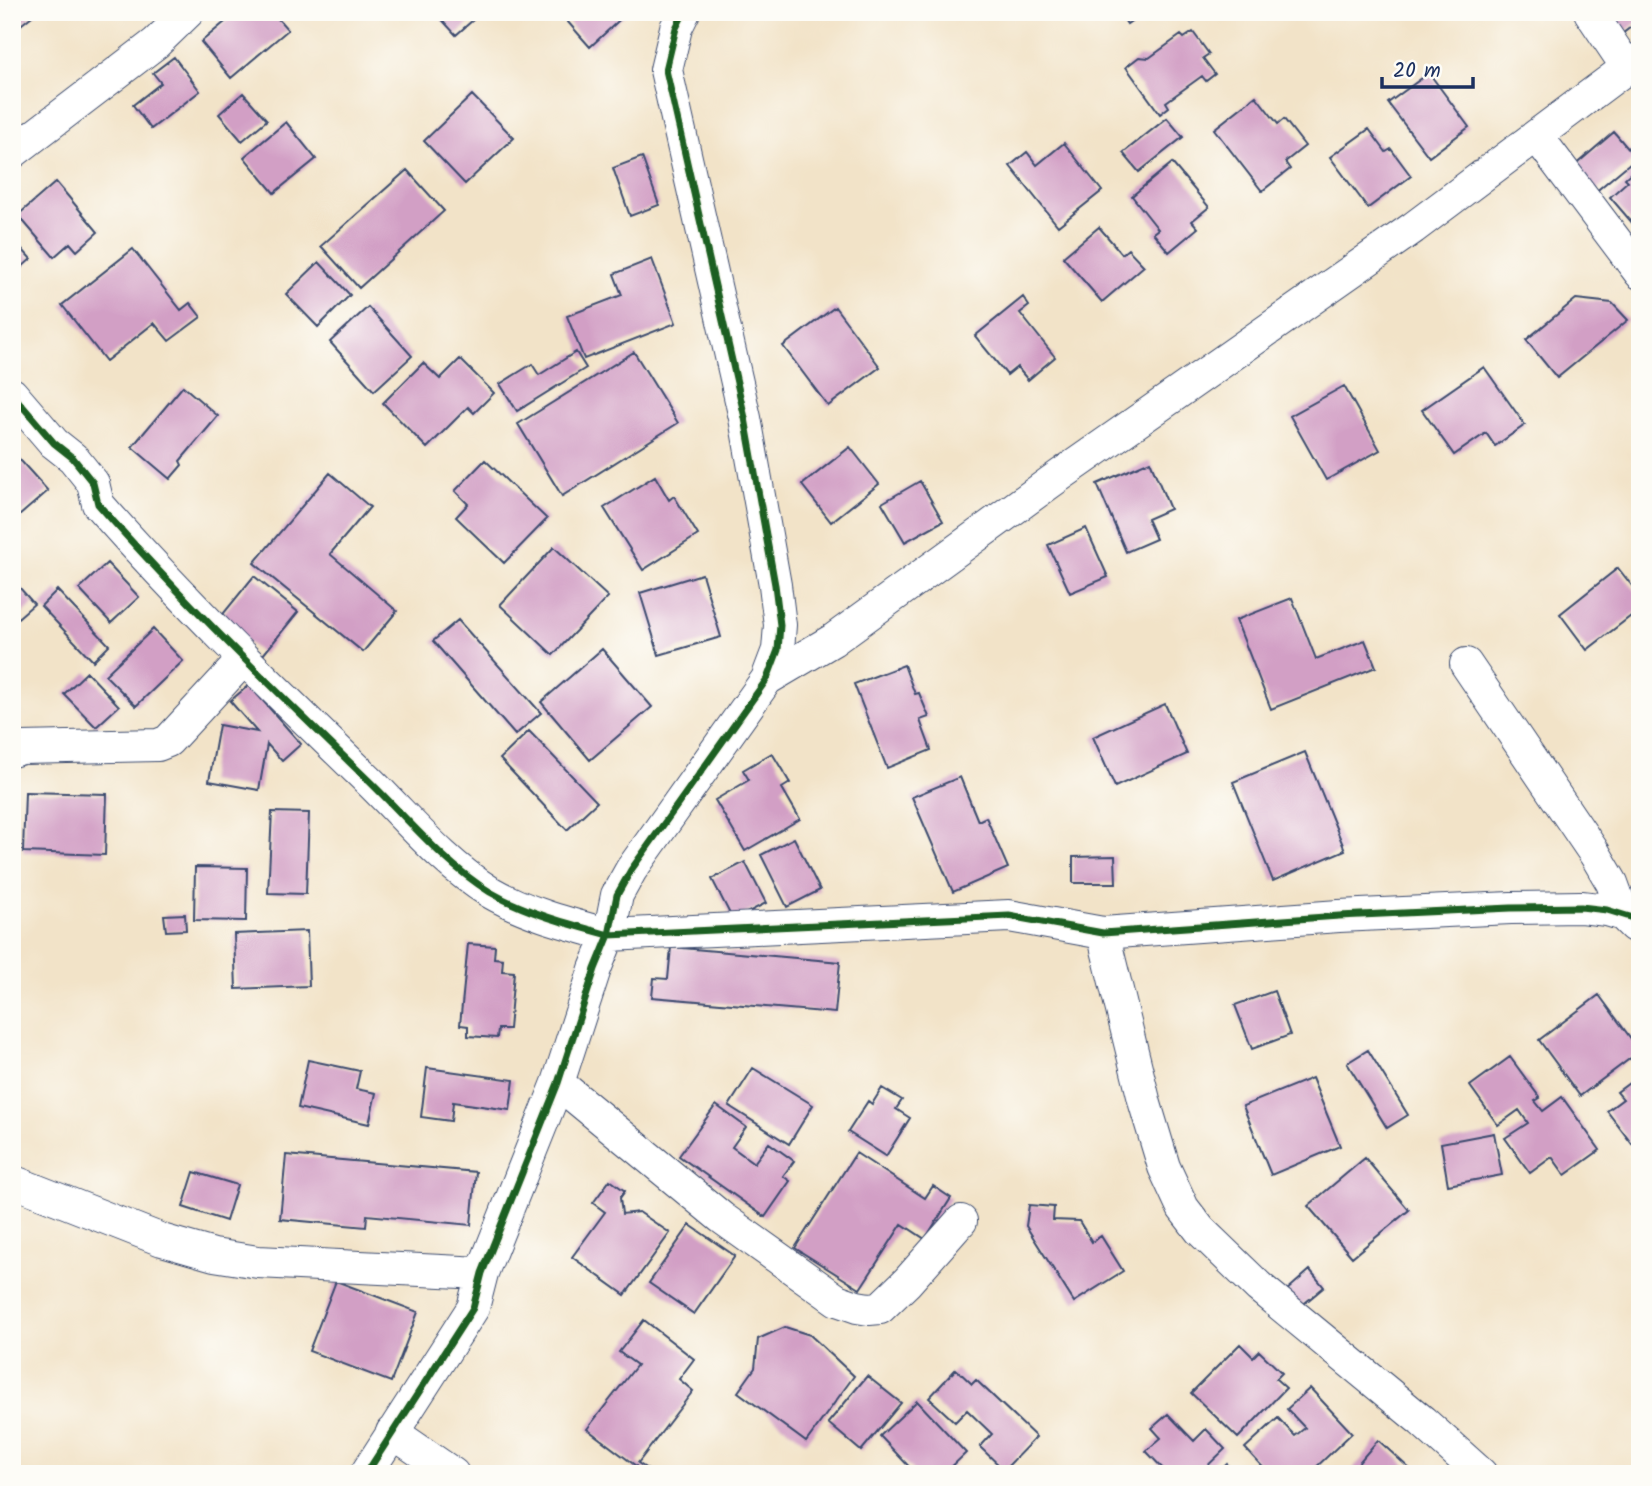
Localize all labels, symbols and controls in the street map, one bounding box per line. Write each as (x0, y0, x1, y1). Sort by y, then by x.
scale bar (1382, 46, 1474, 90)
text: 20 m (1393, 55, 1441, 88)

